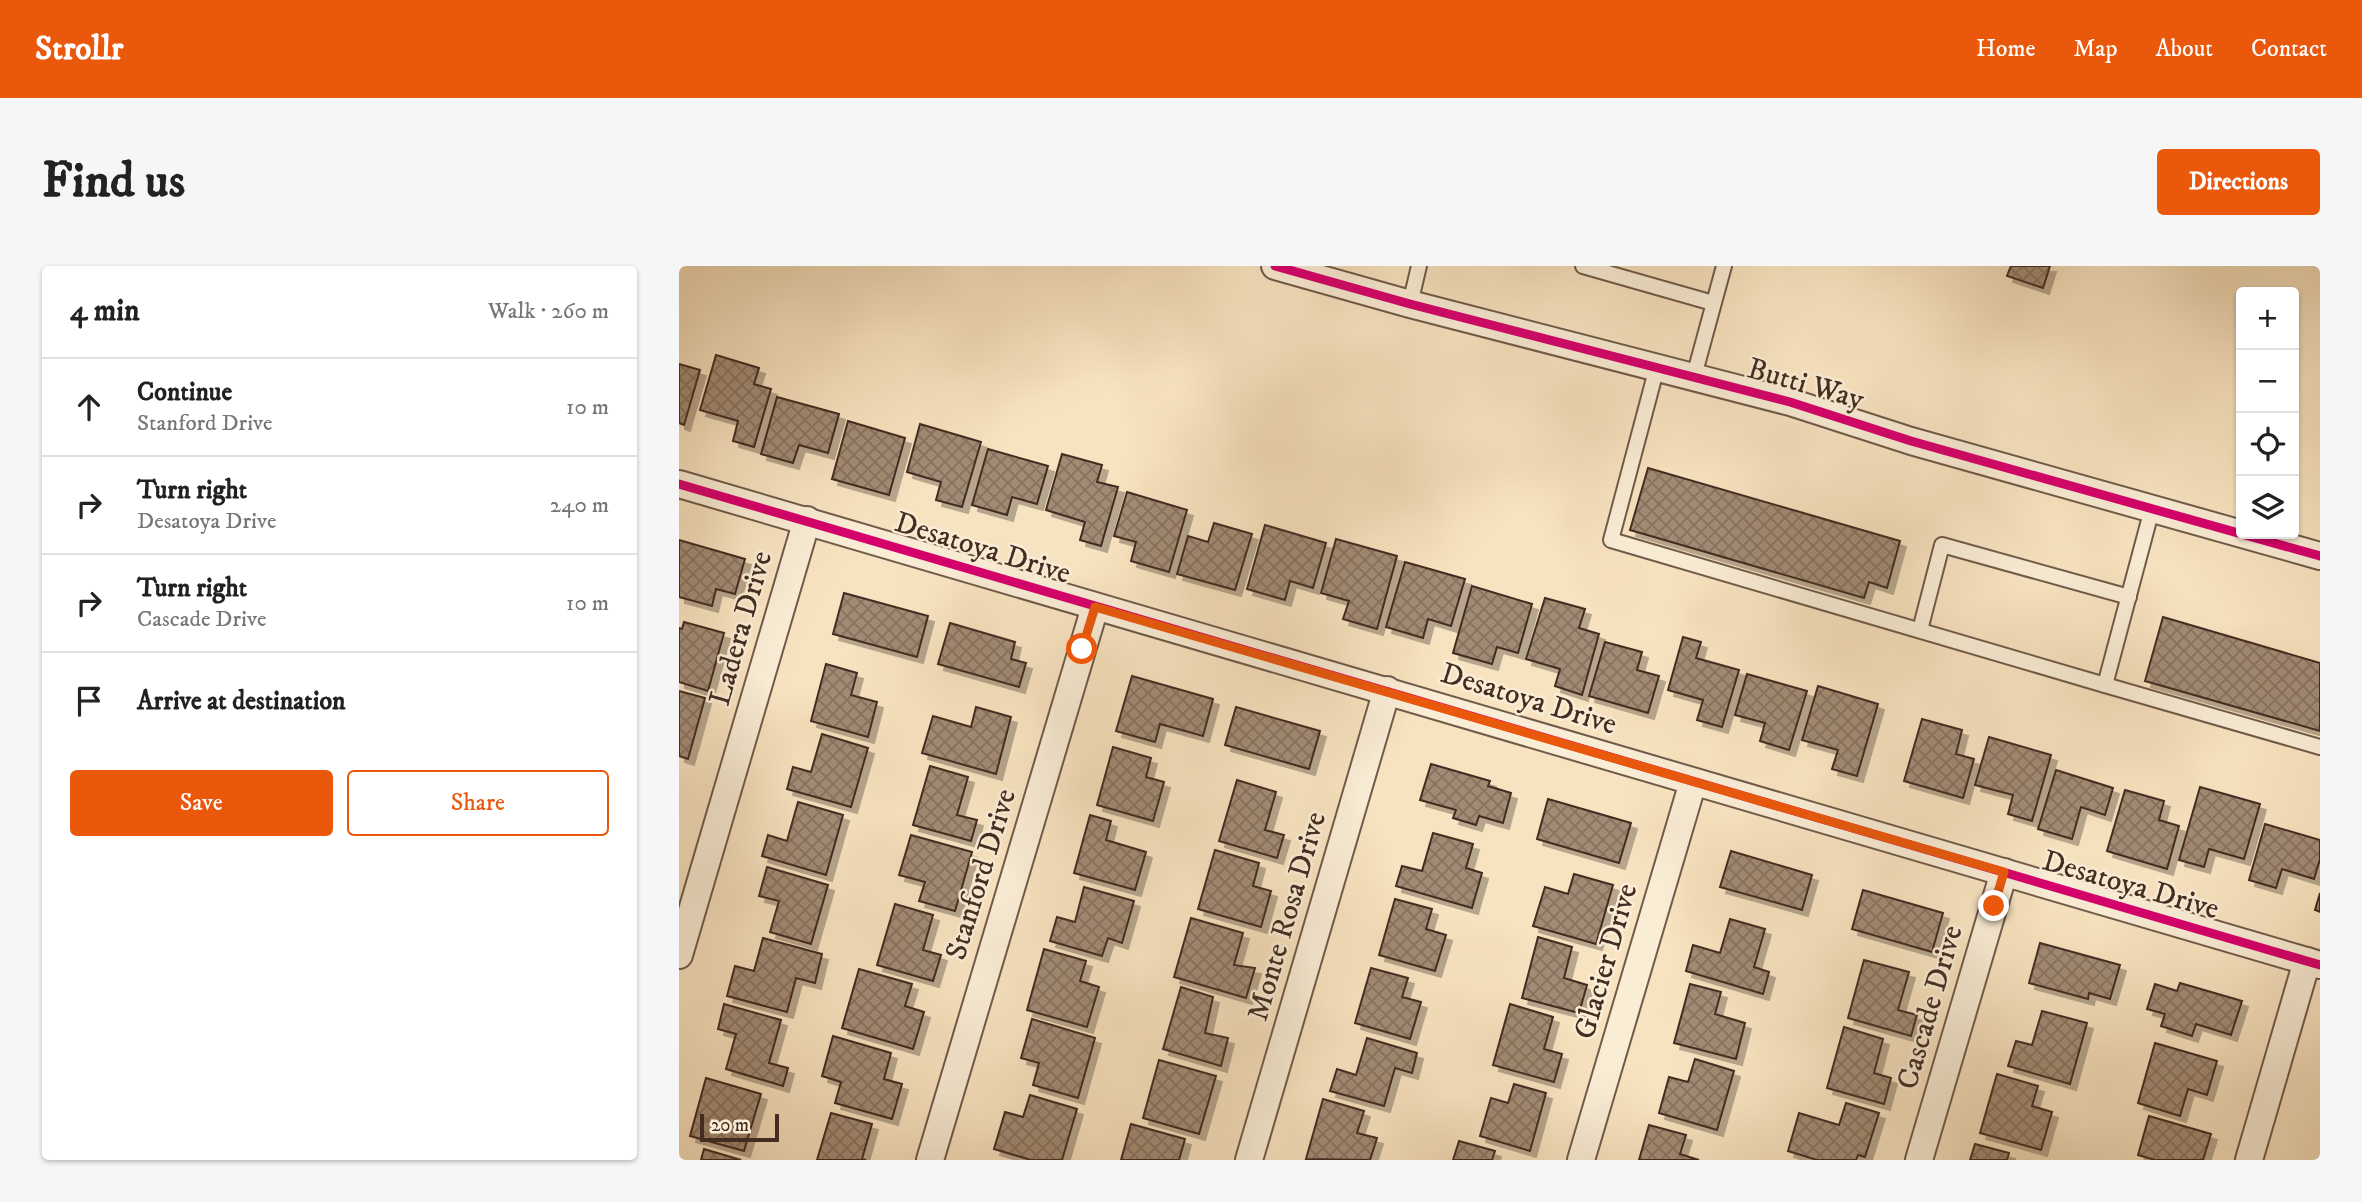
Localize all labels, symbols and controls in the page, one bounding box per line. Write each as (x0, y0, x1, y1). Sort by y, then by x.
text: Strollr (35, 29, 123, 70)
text: Home (1976, 34, 2035, 64)
text: Map (2073, 34, 2118, 64)
text: About (2156, 34, 2213, 64)
text: Contact (2251, 34, 2327, 64)
button: Directions (2157, 149, 2320, 215)
text: Find us (42, 151, 185, 213)
map controls (2236, 287, 2299, 539)
button: + (2236, 287, 2299, 350)
text: 4 min (70, 293, 140, 330)
text: Walk · 260 m (488, 297, 609, 326)
street label: Butti Way (1743, 350, 1869, 419)
button: − (2236, 350, 2299, 413)
text: Continue (137, 376, 232, 409)
icon: ahead (70, 388, 108, 426)
text: 10 m (566, 393, 609, 422)
text: Stanford Drive (137, 409, 273, 438)
button: locate (2236, 413, 2299, 476)
text: Turn right (137, 474, 247, 507)
button: layers (2236, 476, 2299, 539)
icon: right (70, 486, 108, 524)
text: 240 m (550, 491, 609, 520)
street label: Desatoya Drive (890, 504, 1075, 593)
text: Desatoya Drive (137, 507, 277, 536)
street label: Ladera Drive (702, 547, 781, 710)
text: Turn right (137, 572, 247, 605)
icon: right (70, 584, 108, 622)
text: 10 m (566, 589, 609, 618)
text: Cascade Drive (137, 605, 267, 634)
route start (1066, 633, 1097, 664)
street label: Desatoya Drive (1436, 655, 1621, 744)
icon: arrive (70, 682, 108, 720)
text: Arrive at destination (137, 685, 346, 718)
button: Save (70, 770, 333, 836)
button: Share (347, 770, 609, 836)
street label: Stanford Drive (938, 784, 1025, 964)
street label: Monte Rosa Drive (1240, 808, 1335, 1025)
street label: Desatoya Drive (2038, 843, 2223, 928)
street label: Glacier Drive (1567, 879, 1646, 1044)
route end (1978, 890, 2009, 921)
street label: Cascade Drive (1889, 921, 1972, 1094)
scale bar (700, 1111, 779, 1143)
text: 20 m (711, 1114, 749, 1137)

